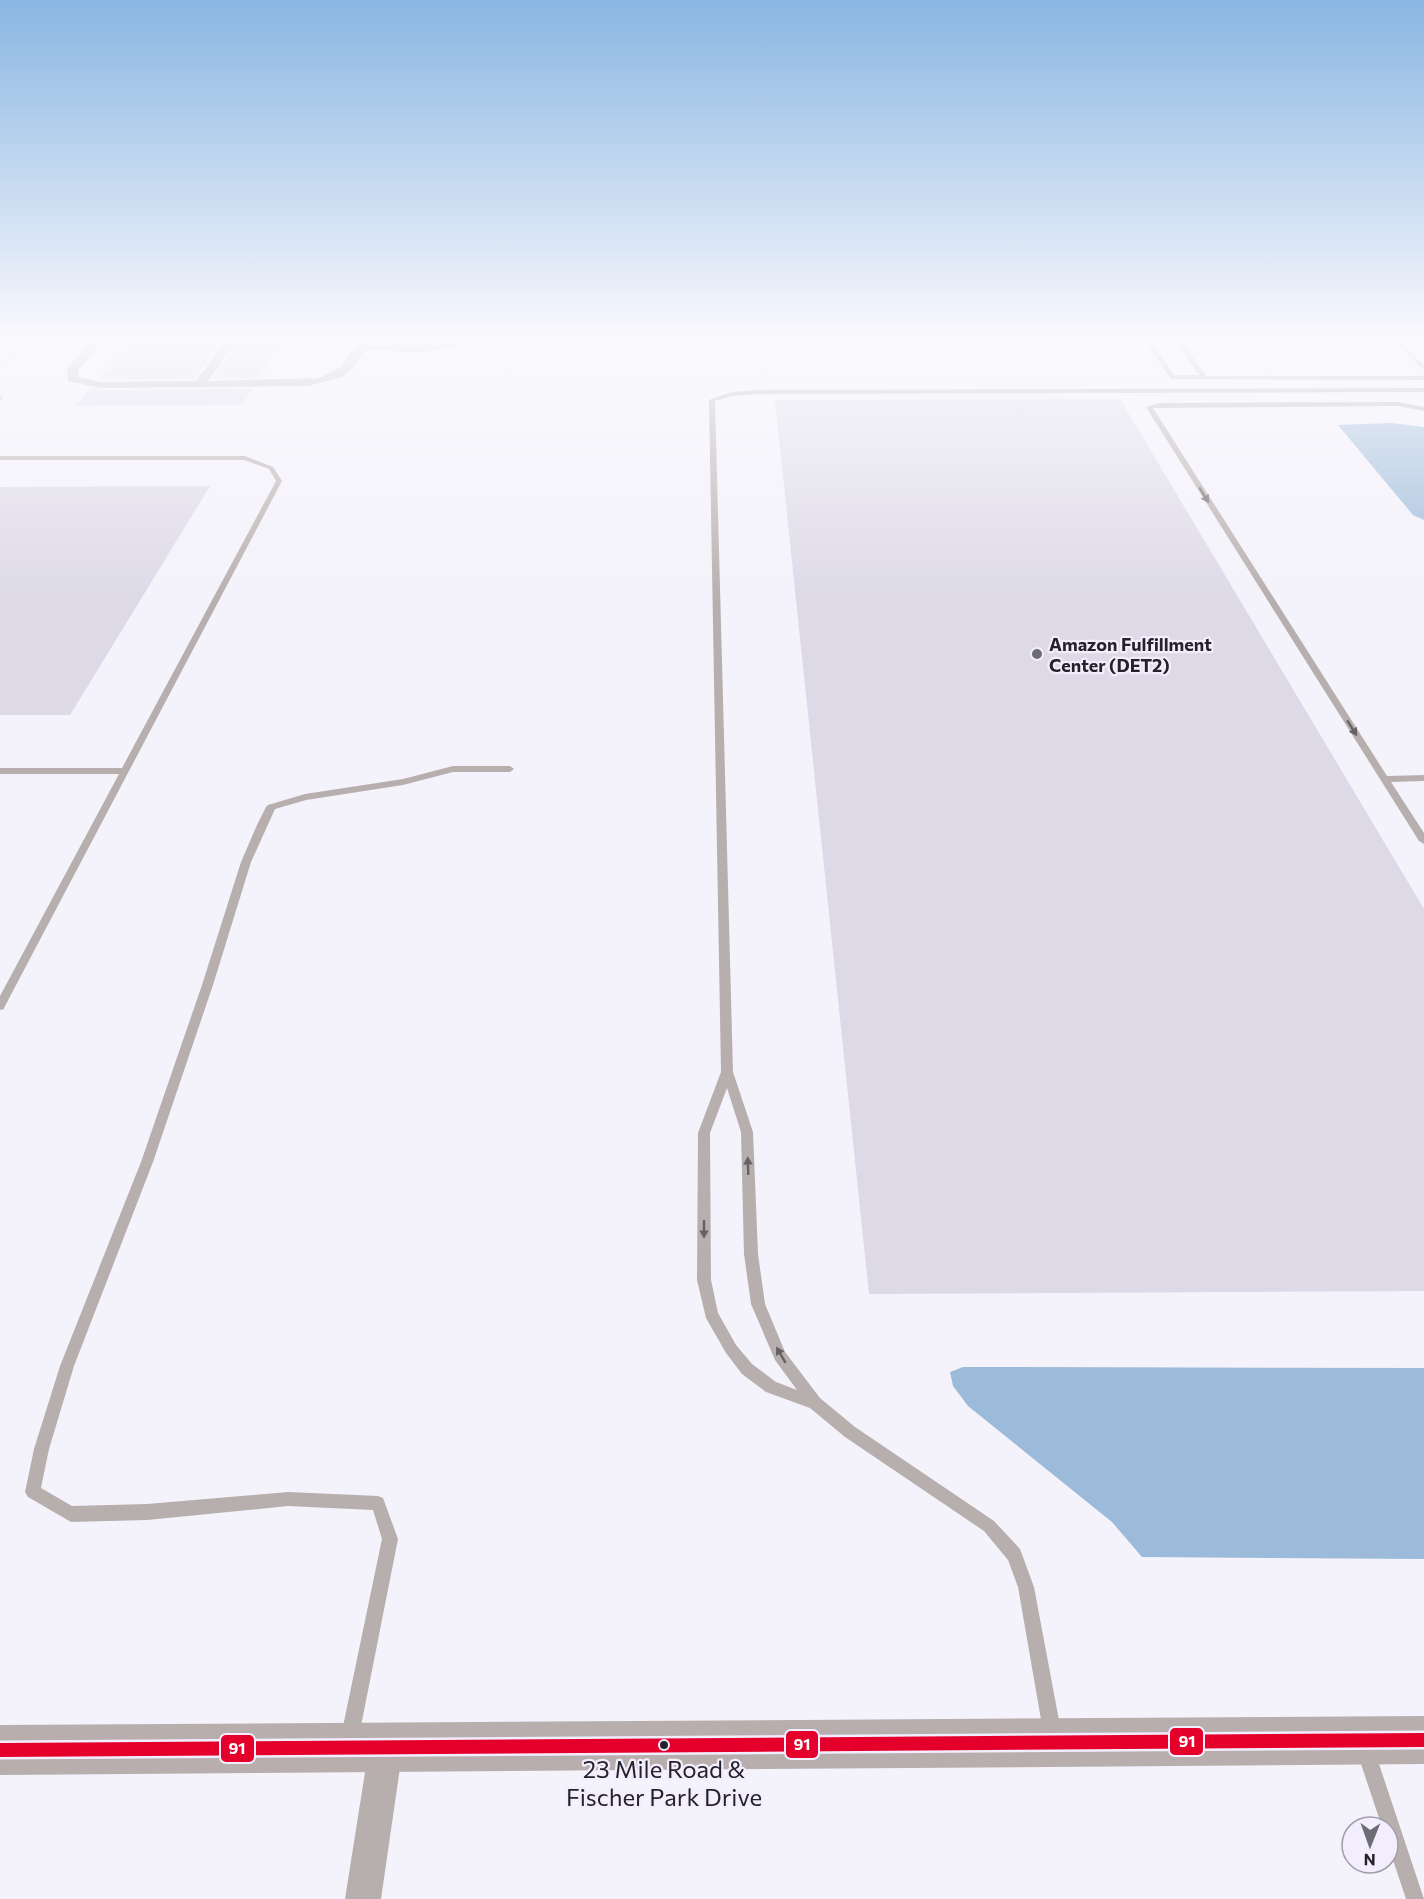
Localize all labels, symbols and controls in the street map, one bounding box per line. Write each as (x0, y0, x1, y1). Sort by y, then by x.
one-way arrow (1199, 487, 1210, 503)
place label: Amazon Fulfillment Center (DET2) (1049, 633, 1212, 676)
marker: Amazon Fulfillment Center (DET2) (1030, 647, 1044, 661)
one-way arrow (1347, 720, 1358, 736)
one-way arrow (744, 1157, 753, 1176)
one-way arrow (699, 1219, 709, 1238)
one-way arrow (776, 1346, 786, 1363)
line badge: 91 (1169, 1727, 1204, 1756)
line badge: 91 (785, 1730, 819, 1759)
text: 91 (1178, 1731, 1196, 1750)
line badge: 91 (220, 1734, 255, 1763)
text: 91 (793, 1734, 811, 1753)
text: 91 (228, 1738, 246, 1757)
marker: 23 Mile Road & Fischer Park Drive (658, 1739, 670, 1751)
place label: 23 Mile Road & Fischer Park Drive (566, 1754, 762, 1811)
north arrow (1340, 1815, 1400, 1875)
text: N (1364, 1851, 1376, 1870)

